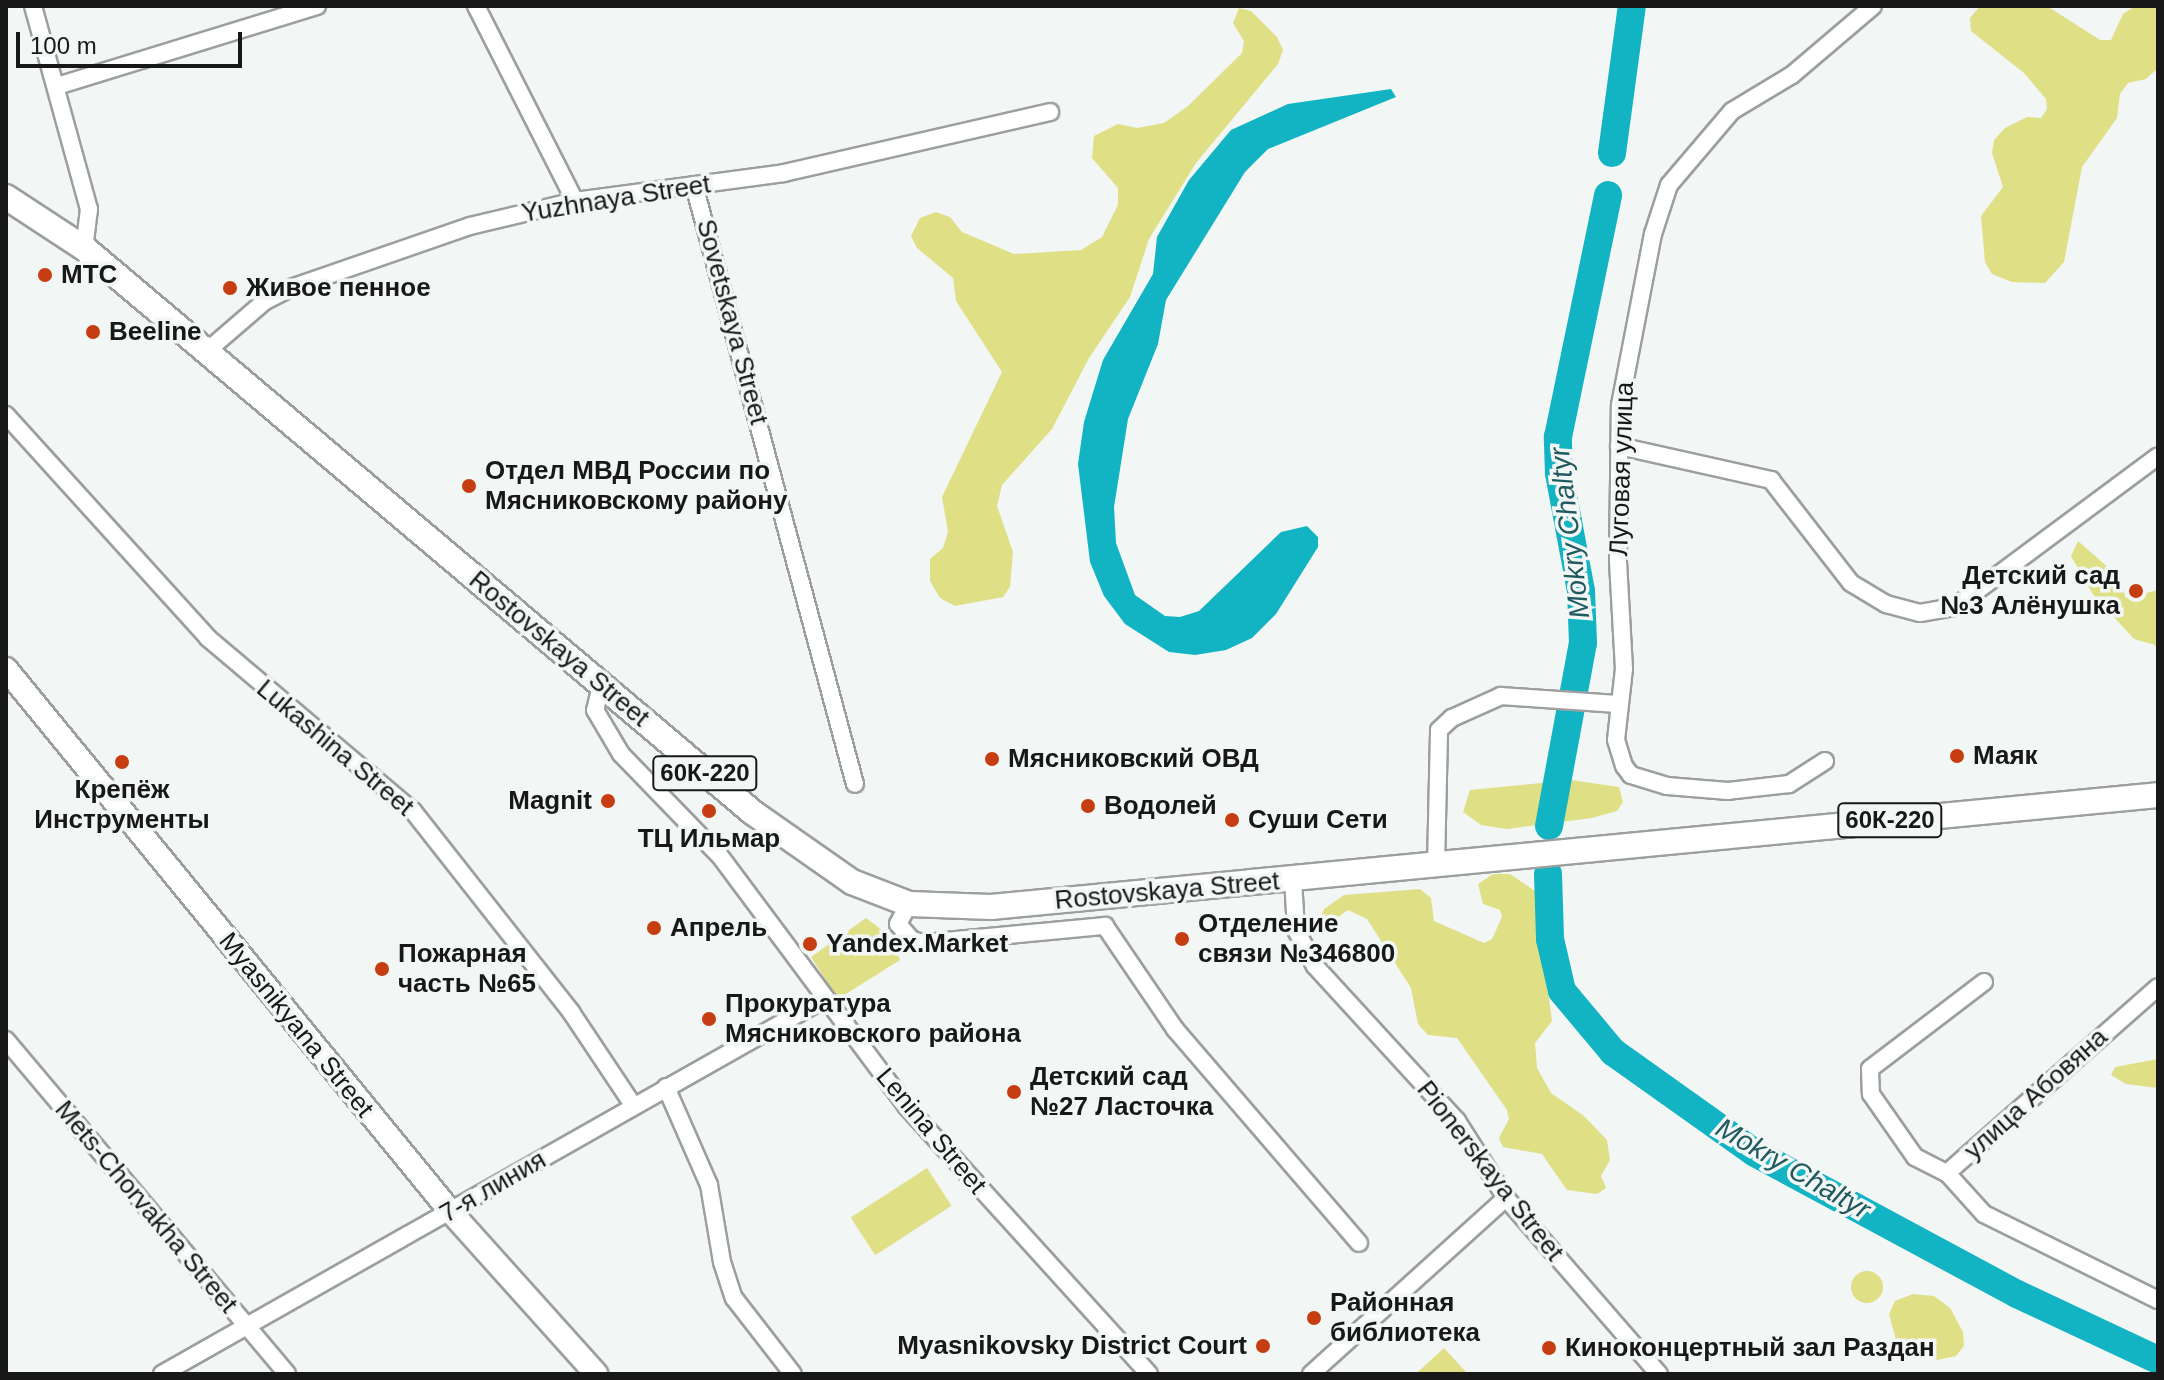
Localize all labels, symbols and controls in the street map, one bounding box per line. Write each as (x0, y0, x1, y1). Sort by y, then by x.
scale bar (20, 16, 246, 66)
text: 100 m (30, 32, 97, 59)
street label: Yuzhnaya Street (519, 169, 713, 229)
street label: Sovetskaya Street (690, 216, 774, 428)
place label: МТС (61, 259, 117, 291)
marker: МТС (36, 266, 54, 284)
place label: Живое пенное (246, 272, 431, 304)
marker: Живое пенное (221, 279, 239, 297)
place label: Beeline (109, 316, 201, 348)
marker: Beeline (84, 323, 102, 341)
street label: Луговая улица (1603, 381, 1641, 557)
water label: Mokry Chaltyr (1543, 445, 1597, 621)
place label: Отдел МВД России по Мясниковскому району (485, 455, 787, 516)
marker: Отдел МВД России по Мясниковскому району (460, 477, 478, 495)
place label: Детский сад №3 Алёнушка (1940, 560, 2120, 622)
street label: Rostovskaya Street (463, 565, 655, 733)
marker: Детский сад №3 Алёнушка (2127, 582, 2145, 600)
street label: Lukashina Street (250, 673, 420, 823)
place label: Маяк (1973, 740, 2038, 772)
place label: Мясниковский ОВД (1008, 743, 1259, 775)
marker: Маяк (1948, 747, 1966, 765)
marker: Мясниковский ОВД (983, 750, 1001, 768)
marker: Крепёж Инструменты (113, 753, 131, 771)
road number: 60К-220 (651, 753, 759, 793)
place label: Крепёж Инструменты (34, 774, 210, 836)
place label: Magnit (508, 785, 592, 817)
place label: Водолей (1104, 790, 1217, 822)
marker: Magnit (599, 792, 617, 810)
marker: Водолей (1079, 797, 1097, 815)
road number: 60К-220 (1836, 800, 1944, 840)
marker: ТЦ Ильмар (700, 802, 718, 820)
place label: Суши Сети (1248, 804, 1388, 836)
marker: Суши Сети (1223, 811, 1241, 829)
place label: ТЦ Ильмар (638, 823, 780, 855)
street label: Rostovskaya Street (1053, 866, 1281, 916)
place label: Отделение связи №346800 (1198, 908, 1395, 970)
place label: Апрель (670, 912, 767, 944)
marker: Апрель (645, 919, 663, 937)
street label: Myasnikyana Street (212, 926, 380, 1124)
place label: Yandex.Market (826, 928, 1008, 960)
marker: Отделение связи №346800 (1173, 930, 1191, 948)
marker: Yandex.Market (801, 935, 819, 953)
place label: Пожарная часть №65 (398, 938, 536, 1000)
marker: Пожарная часть №65 (373, 960, 391, 978)
place label: Прокуратура Мясниковского района (725, 988, 1021, 1050)
marker: Прокуратура Мясниковского района (700, 1010, 718, 1028)
street label: улица Абовяна (1958, 1022, 2114, 1166)
place label: Детский сад №27 Ласточка (1030, 1061, 1213, 1122)
street label: Lenina Street (869, 1062, 993, 1200)
street label: Pionerskaya Street (1410, 1075, 1570, 1267)
marker: Детский сад №27 Ласточка (1005, 1083, 1023, 1101)
street label: Mets-Chorvakha Street (48, 1095, 244, 1319)
water label: Mokry Chaltyr (1710, 1111, 1876, 1227)
street label: 7-я линия (435, 1144, 551, 1230)
place label: Районная библиотека (1330, 1287, 1480, 1348)
marker: Районная библиотека (1305, 1309, 1323, 1327)
place label: Myasnikovsky District Court (897, 1330, 1247, 1362)
place label: Киноконцертный зал Раздан (1565, 1332, 1935, 1364)
marker: Myasnikovsky District Court (1254, 1337, 1272, 1355)
marker: Киноконцертный зал Раздан (1540, 1339, 1558, 1357)

